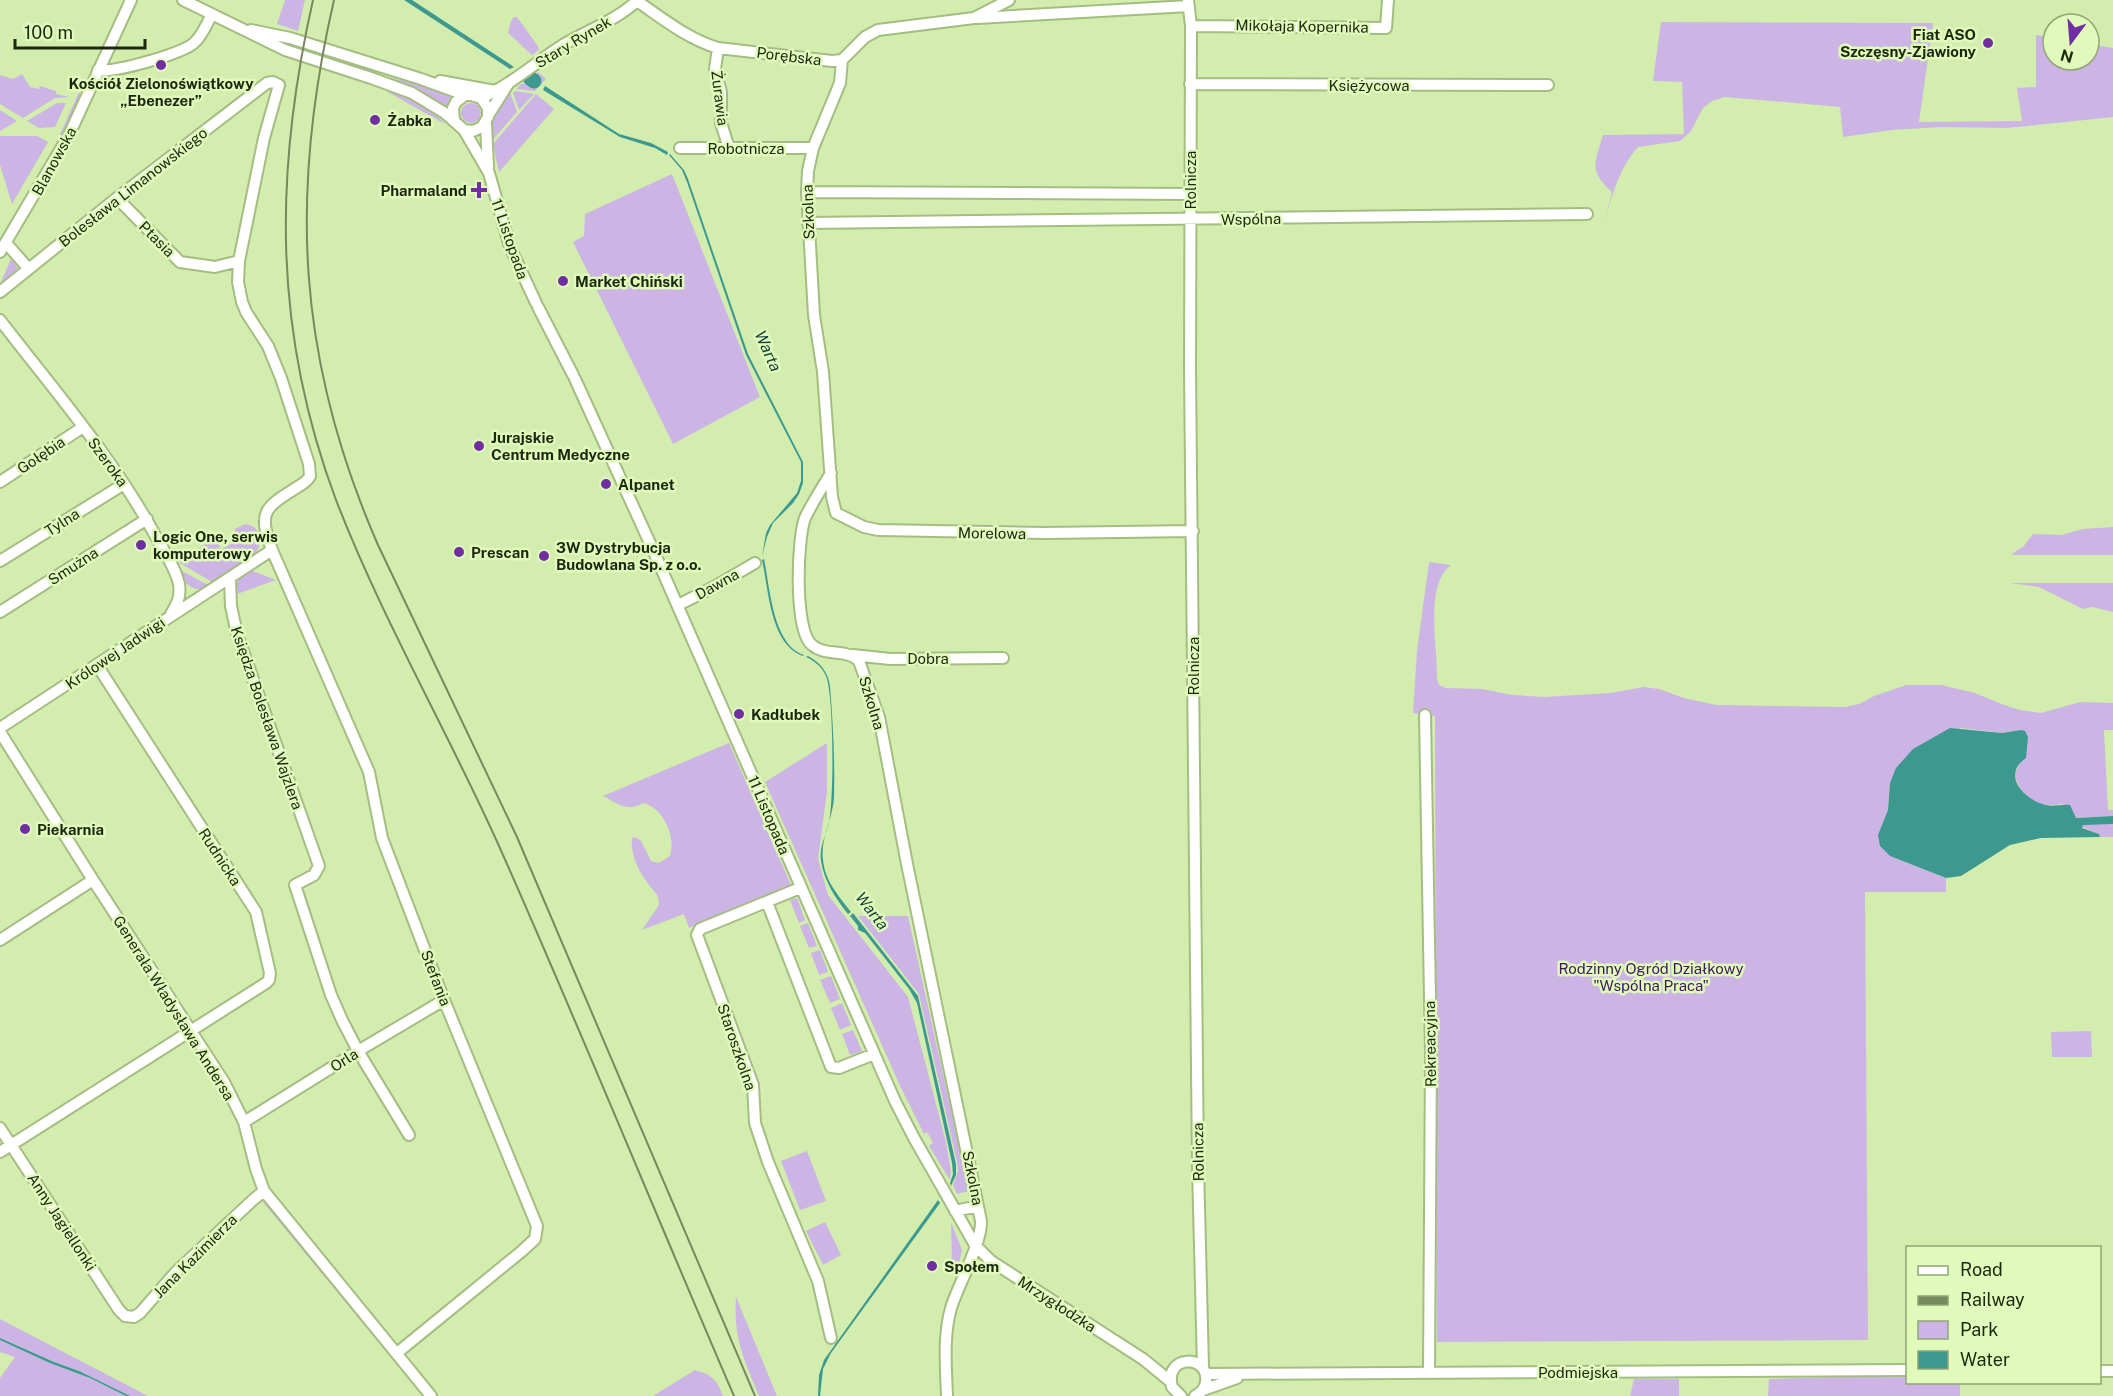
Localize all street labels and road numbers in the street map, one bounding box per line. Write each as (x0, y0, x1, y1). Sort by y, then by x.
street label: Stary Rynek (532, 13, 614, 71)
street label: Mikołaja Kopernika (1235, 16, 1369, 36)
street label: Porębska (756, 44, 822, 68)
street label: Żurawia (708, 69, 733, 127)
street label: Księżycowa (1329, 77, 1409, 94)
street label: Blanowska (28, 124, 80, 198)
street label: Bolesława Limanowskiego (55, 124, 211, 250)
street label: Robotnicza (707, 140, 785, 157)
street label: Rolnicza (1182, 151, 1199, 209)
street label: Szkolna (799, 184, 817, 240)
street label: 11 Listopada (488, 196, 532, 282)
street label: Wspólna (1221, 210, 1281, 228)
street label: Ptasia (136, 218, 178, 260)
street label: Gołębia (14, 433, 68, 477)
street label: Szeroka (85, 434, 131, 490)
street label: Tylna (42, 505, 82, 539)
street label: Morelowa (958, 524, 1026, 542)
street label: Smużna (45, 544, 101, 588)
street label: Dawna (692, 565, 742, 603)
street label: Królowej Jadwigi (62, 613, 168, 693)
street label: Księdza Bolesława Wajzlera (228, 624, 306, 812)
street label: Rolnicza (1185, 637, 1202, 695)
street label: Dobra (907, 650, 949, 667)
street label: Szkolna (856, 674, 888, 732)
street label: 11 Listopada (745, 773, 793, 857)
street label: Rudnicka (195, 825, 245, 889)
street label: Generała Władysława Andersa (110, 913, 238, 1103)
street label: Stefania (418, 948, 454, 1008)
street label: Staroszkolna (714, 1001, 760, 1093)
street label: Rekreacyjna (1421, 1001, 1439, 1087)
street label: Orla (327, 1045, 361, 1075)
street label: Rolnicza (1189, 1122, 1207, 1182)
street label: Szkolna (959, 1149, 987, 1207)
street label: Anny Jagiellonki (24, 1170, 100, 1274)
street label: Jana Kazimierza (150, 1211, 240, 1301)
street label: Mrzygłodzka (1015, 1272, 1099, 1336)
street label: Podmiejska (1538, 1364, 1618, 1381)

